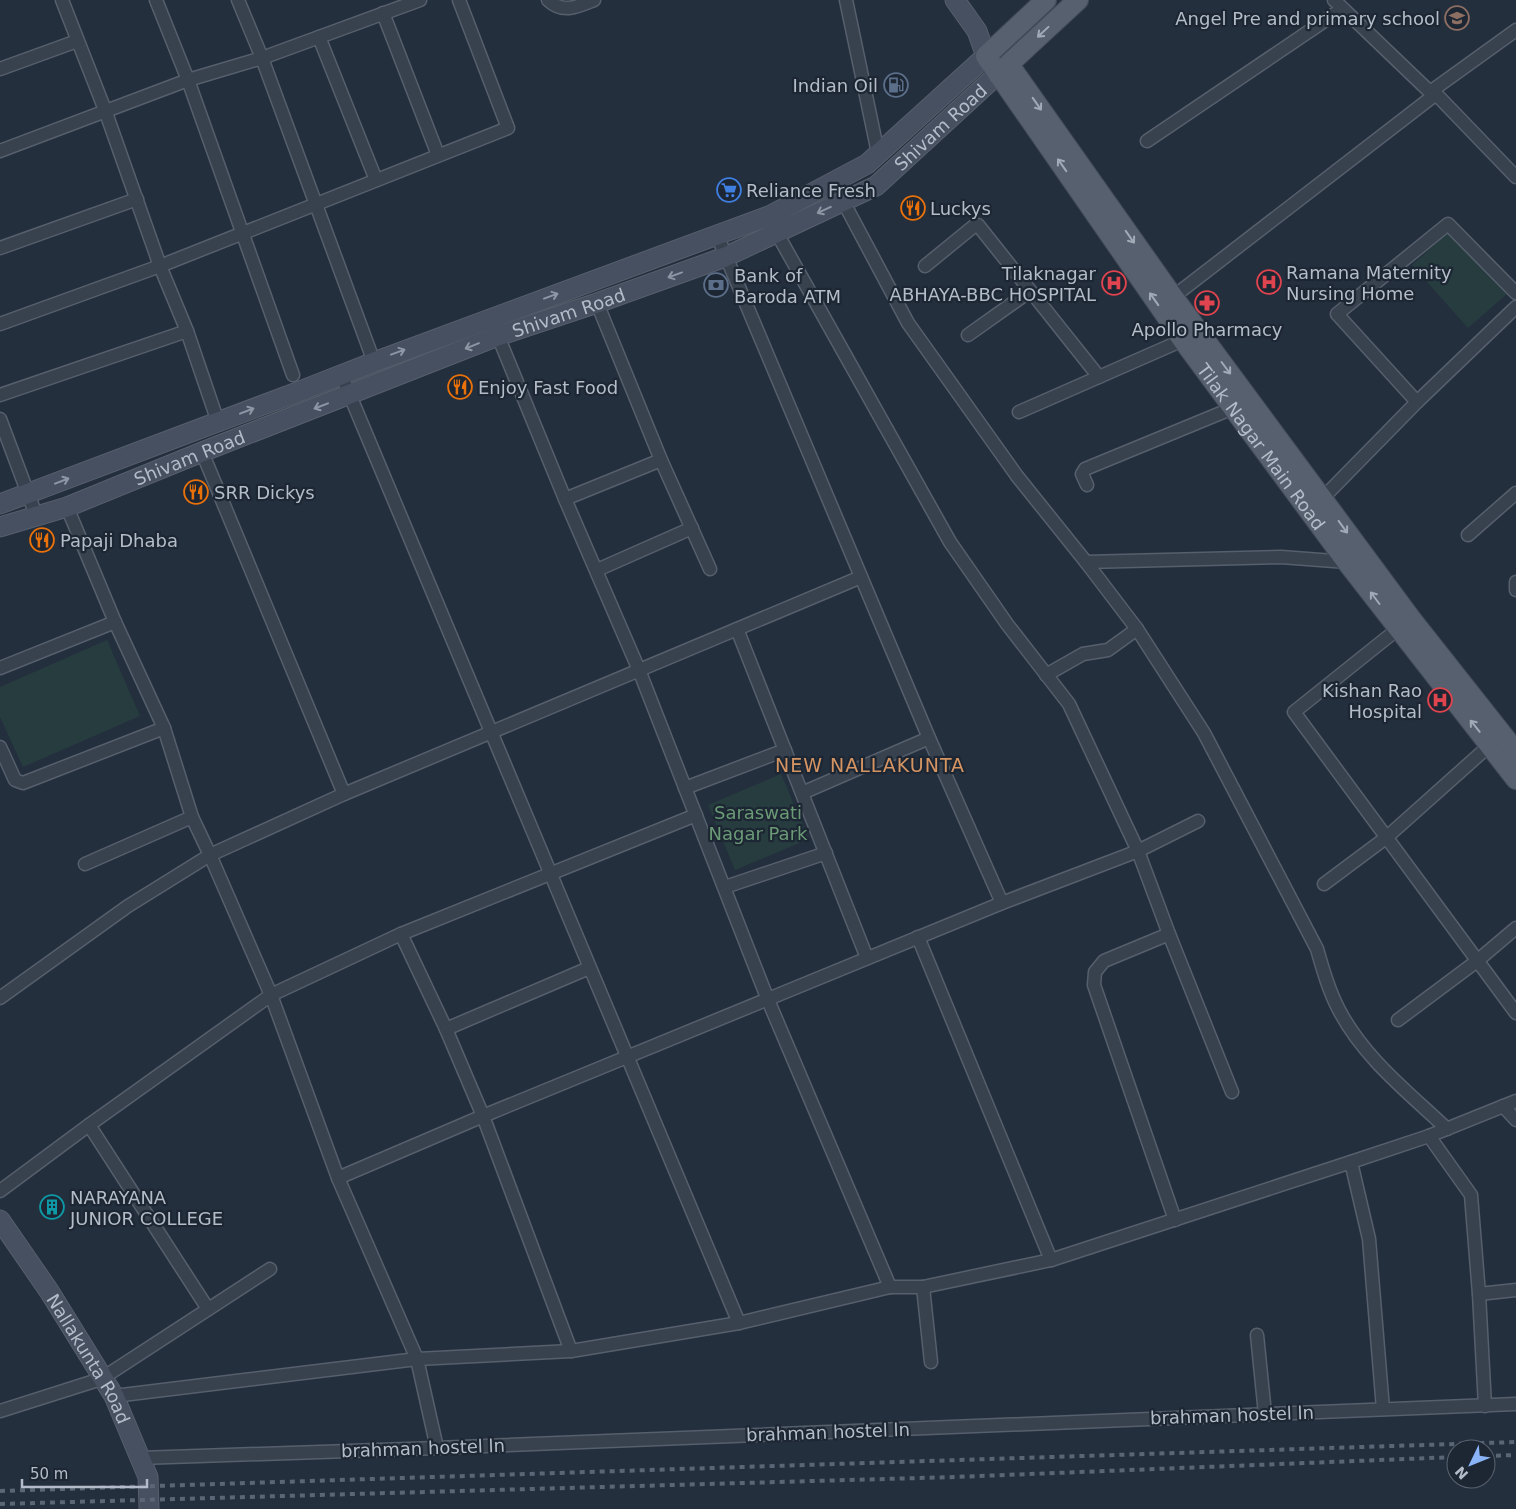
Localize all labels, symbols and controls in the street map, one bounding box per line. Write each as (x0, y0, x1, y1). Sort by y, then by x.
school or university icon: Angel Pre and primary school (1444, 5, 1470, 31)
place label: Angel Pre and primary school (1175, 8, 1440, 29)
one-way arrow (1037, 26, 1049, 38)
fuel station icon: Indian Oil (883, 72, 909, 98)
place label: Indian Oil (793, 75, 878, 96)
street label: Shivam Road (890, 79, 991, 175)
one-way arrow (1031, 97, 1042, 110)
one-way arrow (1056, 158, 1067, 172)
supermarket icon: Reliance Fresh (716, 177, 742, 203)
place label: Reliance Fresh (746, 180, 876, 201)
restaurant icon: Luckys (900, 195, 926, 221)
place label: Luckys (930, 198, 991, 219)
one-way arrow (817, 206, 832, 216)
one-way arrow (1125, 229, 1136, 243)
place label: Ramana Maternity Nursing Home (1286, 262, 1452, 304)
place label: Tilaknagar ABHAYA-BBC HOSPITAL (890, 263, 1097, 305)
place label: Bank of Baroda ATM (734, 265, 841, 307)
hospital icon: Ramana Maternity Nursing Home (1256, 269, 1282, 295)
hospital icon: Tilaknagar ABHAYA-BBC HOSPITAL (1101, 270, 1127, 296)
one-way arrow (667, 271, 683, 280)
bank icon: Bank of Baroda ATM (703, 272, 729, 298)
street label: Shivam Road (509, 283, 628, 341)
pharmacy icon: Apollo Pharmacy (1194, 290, 1220, 316)
one-way arrow (543, 291, 558, 301)
one-way arrow (1149, 292, 1159, 306)
place label: Apollo Pharmacy (1132, 319, 1283, 340)
one-way arrow (465, 342, 480, 352)
one-way arrow (390, 347, 406, 356)
street label: Tilak Nagar Main Road (1193, 358, 1330, 534)
one-way arrow (1221, 361, 1231, 375)
restaurant icon: Enjoy Fast Food (447, 374, 473, 400)
place label: Enjoy Fast Food (478, 377, 618, 398)
one-way arrow (314, 402, 329, 411)
one-way arrow (239, 406, 254, 415)
street label: Shivam Road (131, 426, 248, 489)
one-way arrow (54, 476, 69, 485)
restaurant icon: SRR Dickys (183, 479, 209, 505)
place label: SRR Dickys (214, 482, 315, 503)
one-way arrow (1338, 520, 1349, 533)
restaurant icon: Papaji Dhaba (29, 527, 55, 553)
place label: Papaji Dhaba (60, 530, 178, 551)
one-way arrow (1370, 592, 1381, 605)
place label: Kishan Rao Hospital (1322, 680, 1422, 722)
hospital icon: Kishan Rao Hospital (1427, 687, 1453, 713)
one-way arrow (1470, 720, 1481, 733)
district label: NEW NALLAKUNTA (775, 754, 965, 776)
park label: Saraswati Nagar Park (709, 802, 808, 844)
place label: NARAYANA JUNIOR COLLEGE (69, 1187, 223, 1229)
building icon: NARAYANA JUNIOR COLLEGE (39, 1194, 65, 1220)
street label: Nallakunta Road (43, 1290, 135, 1427)
street label: brahman hostel ln (1150, 1402, 1314, 1428)
street label: brahman hostel ln (746, 1419, 910, 1445)
street label: brahman hostel ln (341, 1435, 505, 1461)
north arrow (1446, 1439, 1496, 1489)
scale bar (22, 1456, 148, 1488)
text: N (1452, 1463, 1471, 1483)
text: 50 m (30, 1465, 68, 1483)

